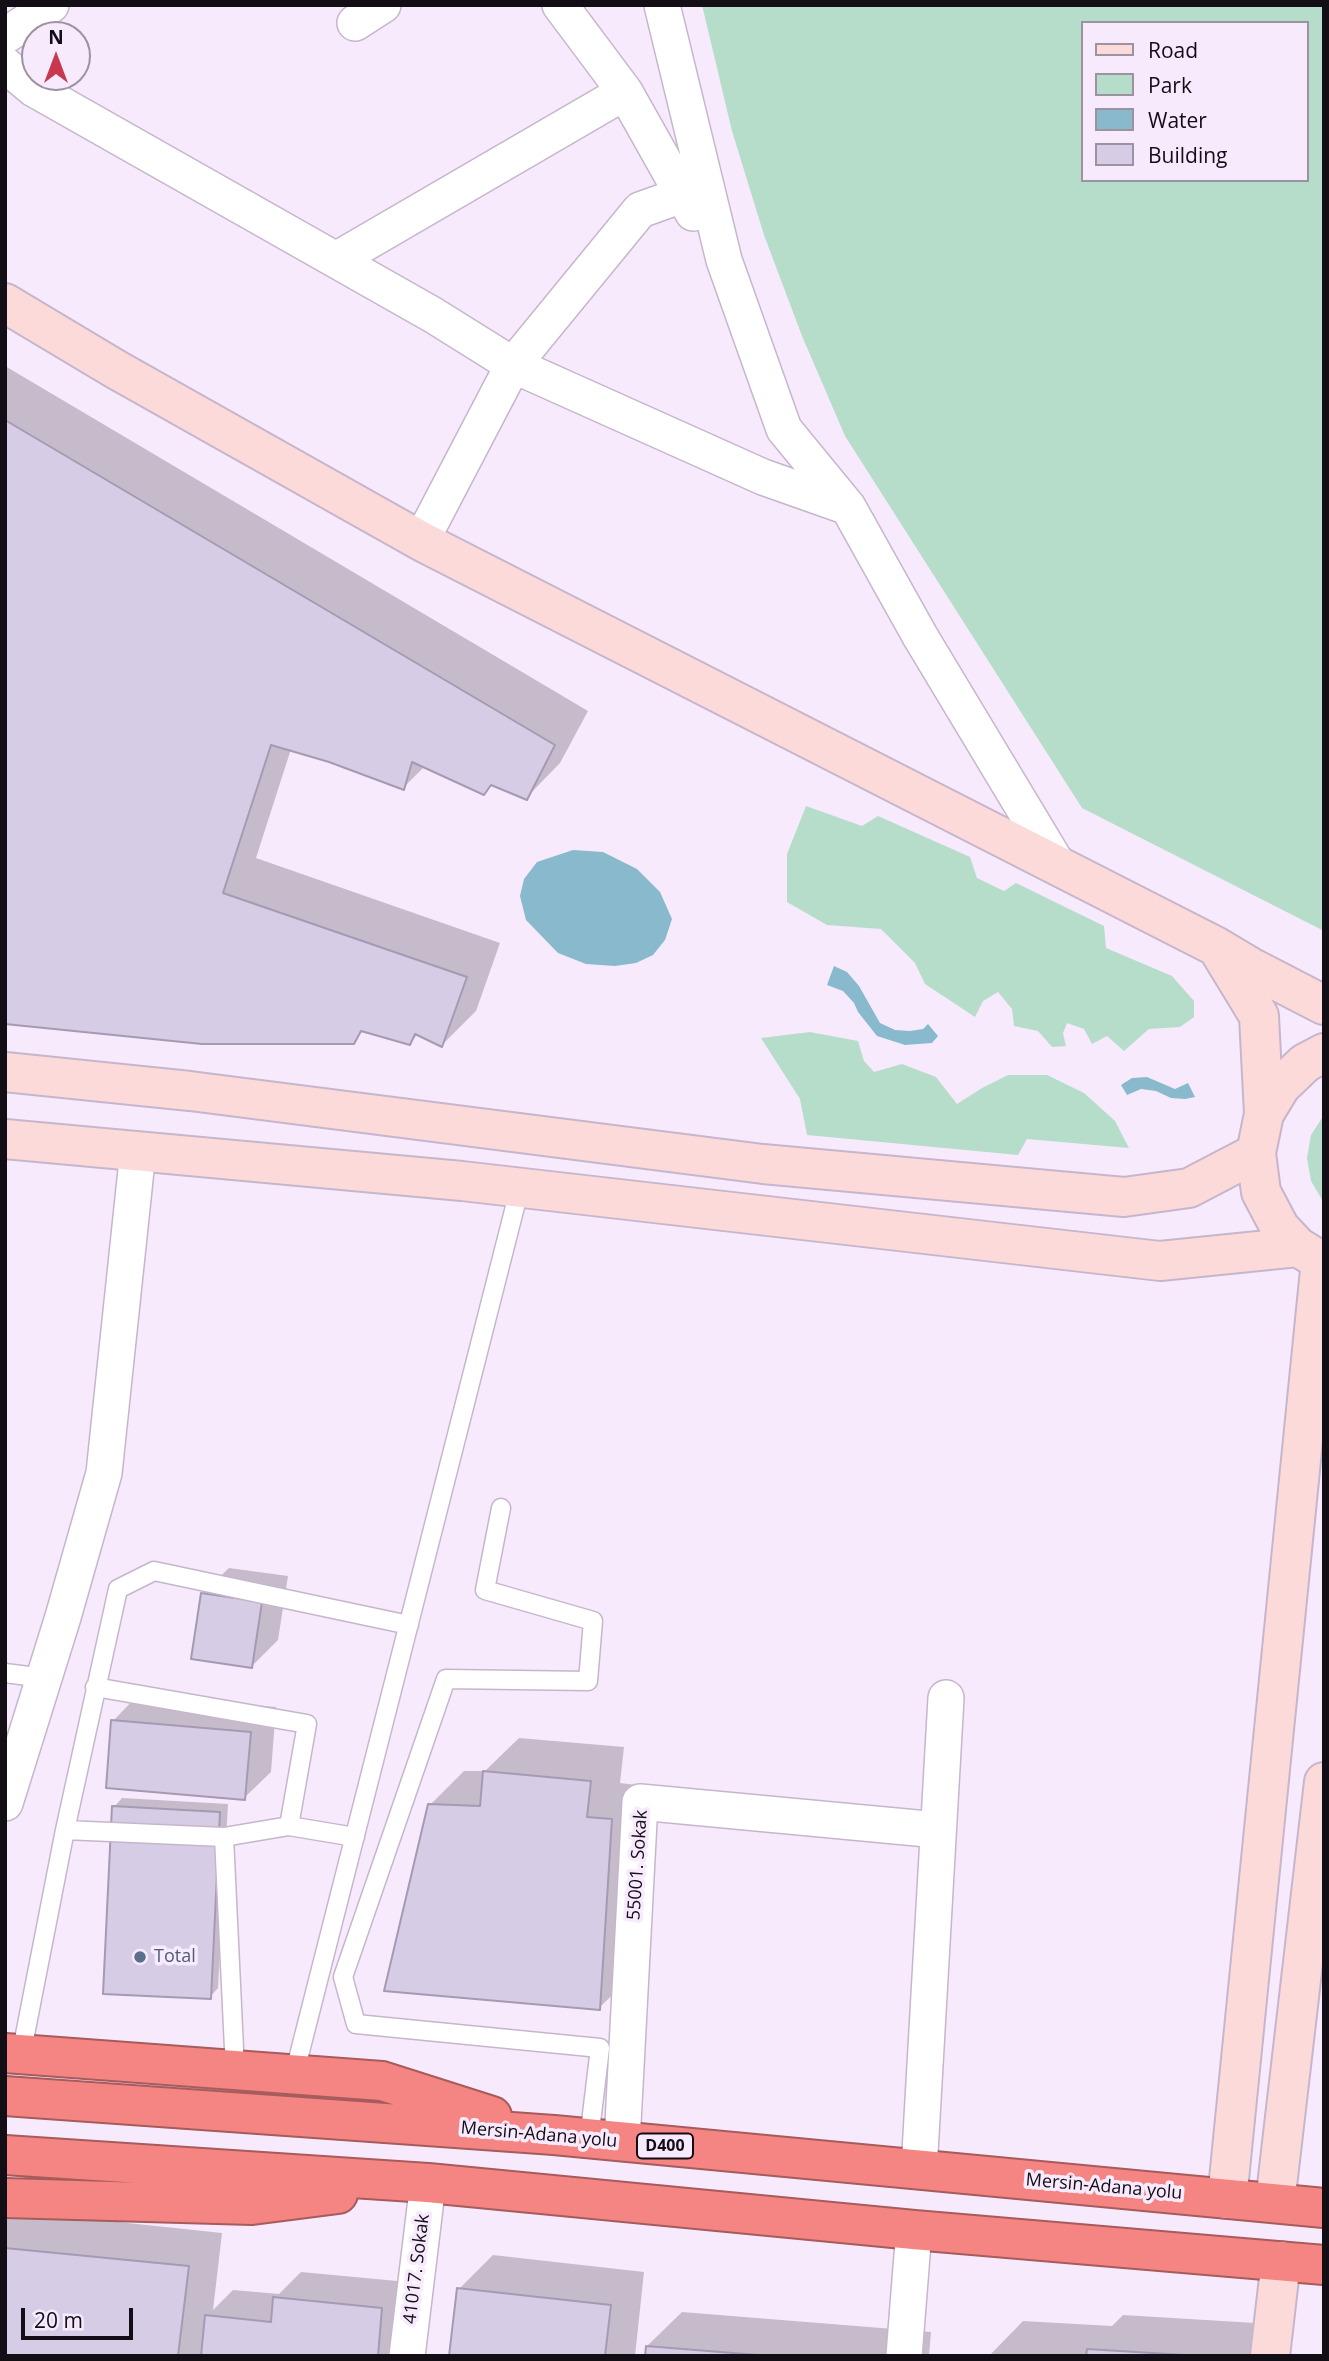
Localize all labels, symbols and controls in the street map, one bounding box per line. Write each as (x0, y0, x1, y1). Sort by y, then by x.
north arrow (21, 21, 91, 91)
legend (1080, 21, 1308, 182)
text: N (48, 24, 64, 50)
text: Road (1148, 36, 1198, 64)
text: Park (1148, 71, 1192, 99)
text: Water (1148, 106, 1207, 134)
text: Building (1148, 141, 1227, 169)
street label: 55001. Sokak (623, 1809, 653, 1921)
place label: Total (154, 1946, 196, 1968)
marker: Total (132, 1949, 148, 1965)
street label: Mersin-Adana yolu (460, 2117, 618, 2153)
road number: D400 (637, 2134, 693, 2158)
street label: Mersin-Adana yolu (1025, 2169, 1183, 2205)
street label: 41017. Sokak (400, 2213, 434, 2325)
scale bar (24, 2294, 136, 2338)
text: 20 m (34, 2306, 83, 2334)

